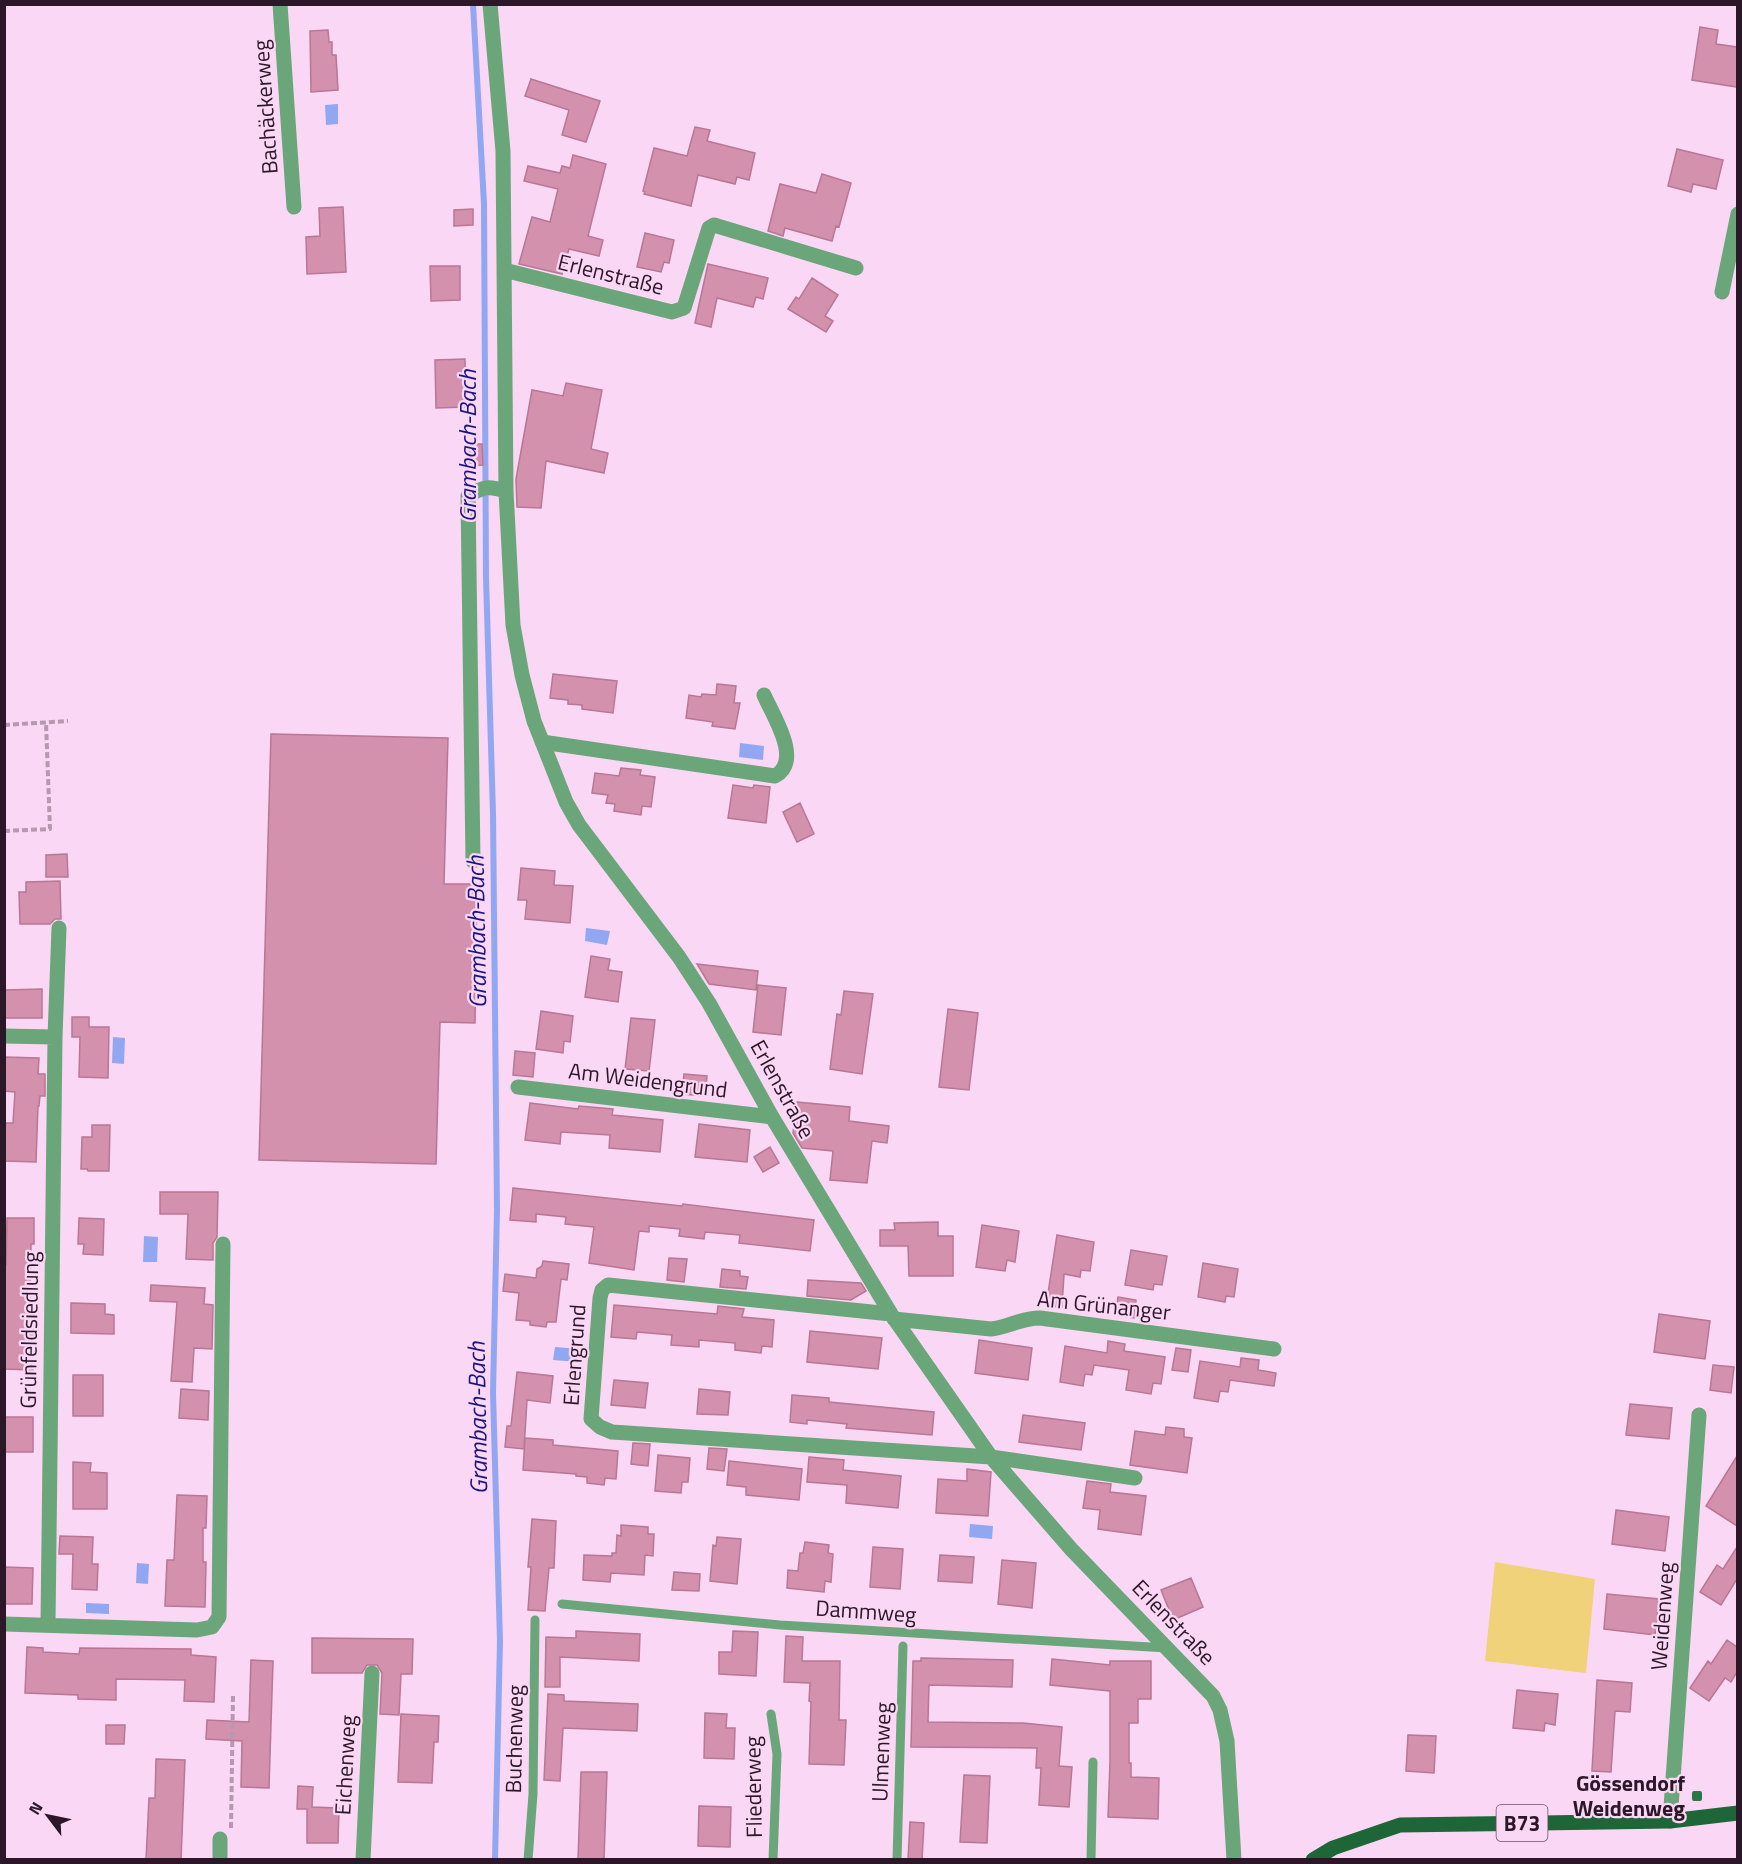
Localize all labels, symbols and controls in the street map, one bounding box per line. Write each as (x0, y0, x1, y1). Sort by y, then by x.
street label: Bachäckerweg (243, 39, 287, 175)
street label: Erlenstraße (554, 244, 668, 304)
water label: Grambach-Bach (449, 369, 485, 522)
water label: Grambach-Bach (457, 854, 495, 1009)
street label: Erlenstraße (742, 1033, 824, 1145)
street label: Am Weidengrund (567, 1053, 729, 1107)
street label: Grünfeldsiedlung (11, 1251, 47, 1409)
street label: Am Grünanger (1036, 1281, 1173, 1329)
street label: Erlengrund (553, 1303, 595, 1407)
water label: Grambach-Bach (458, 1340, 496, 1495)
street label: Weidenweg (1641, 1561, 1683, 1671)
street label: Erlenstraße (1124, 1571, 1224, 1673)
street label: Dammweg (814, 1591, 918, 1631)
street label: Buchenweg (496, 1684, 532, 1794)
street label: Ulmenweg (862, 1702, 900, 1802)
street label: Eichenweg (325, 1714, 365, 1816)
street label: Fliederweg (735, 1736, 771, 1838)
place label: Gössendorf Weidenweg (1573, 1766, 1685, 1825)
north arrow (18, 1786, 78, 1846)
marker: Gössendorf Weidenweg (1690, 1789, 1704, 1803)
text: N (22, 1797, 48, 1819)
road number: B73 (1496, 1805, 1547, 1841)

